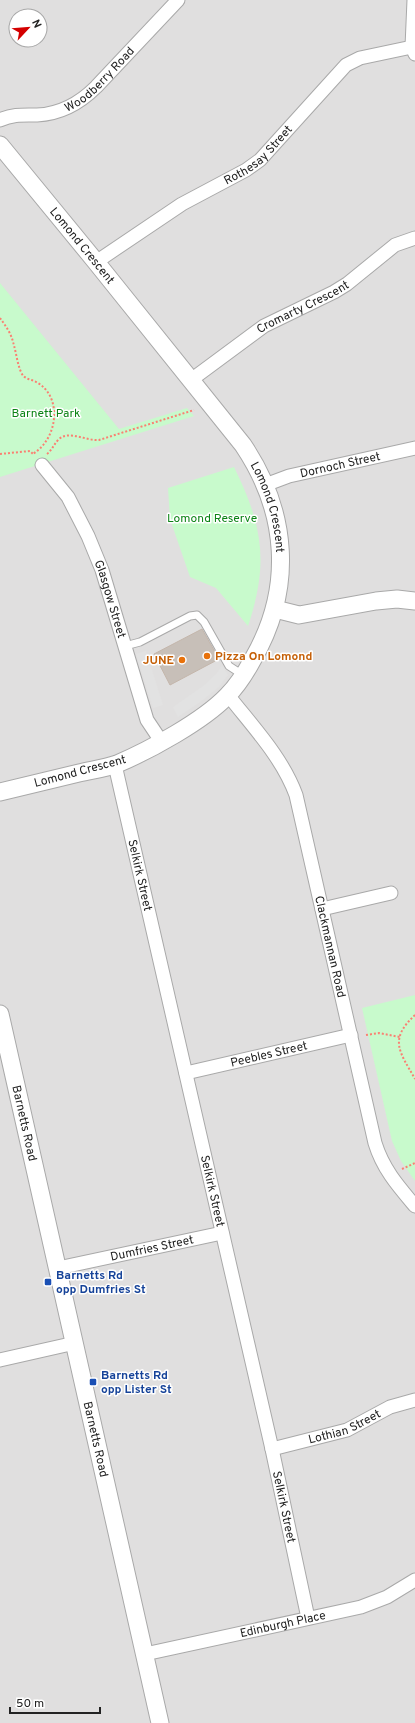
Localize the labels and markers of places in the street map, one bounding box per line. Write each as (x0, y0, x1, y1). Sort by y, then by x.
place label: Pizza On Lomond (215, 649, 312, 665)
marker: Pizza On Lomond (202, 651, 212, 661)
place label: JUNE (143, 653, 174, 669)
marker: JUNE (177, 655, 187, 665)
place label: Barnetts Rd opp Dumfries St (56, 1268, 146, 1298)
marker: Barnetts Rd opp Dumfries St (43, 1277, 53, 1287)
place label: Barnetts Rd opp Lister St (101, 1368, 172, 1398)
marker: Barnetts Rd opp Lister St (88, 1377, 98, 1387)

